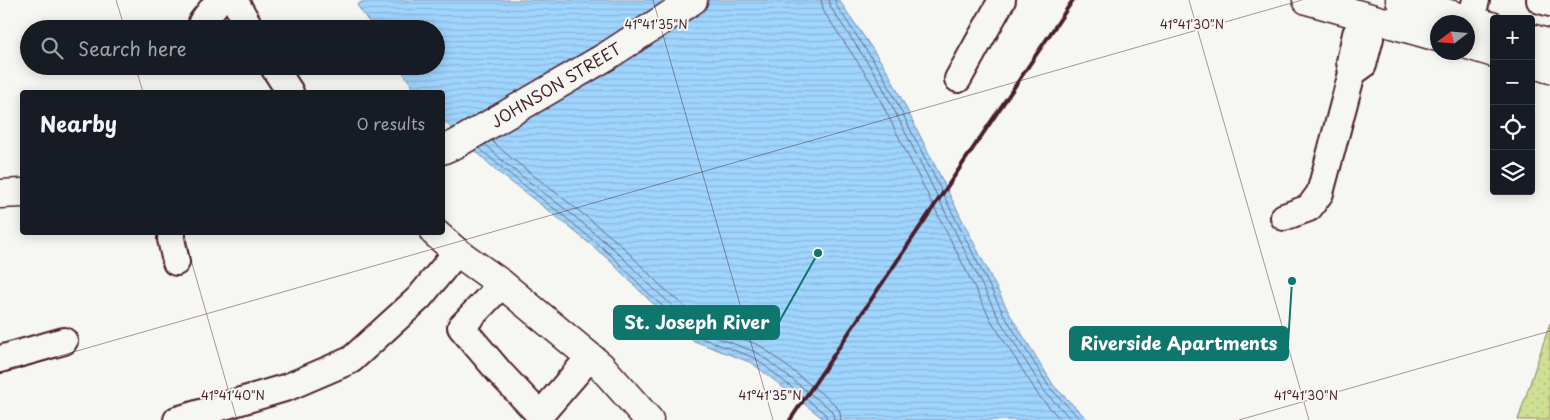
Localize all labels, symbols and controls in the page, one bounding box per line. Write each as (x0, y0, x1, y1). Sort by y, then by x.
text: 41°41'35"N (624, 15, 688, 33)
text: 41°41'30"N (1160, 15, 1224, 33)
north arrow (1430, 15, 1475, 60)
map controls (1490, 15, 1535, 195)
button: + (1490, 15, 1535, 60)
search box (20, 20, 445, 75)
icon: search (38, 34, 66, 62)
text: Search here (78, 34, 187, 62)
street label: JOHNSON STREET (486, 35, 626, 133)
button: − (1490, 60, 1535, 105)
button: locate (1490, 105, 1535, 150)
text: Nearby (40, 107, 117, 139)
text: 0 results (357, 111, 425, 135)
button: layers (1490, 150, 1535, 195)
callout: St. Joseph River (614, 306, 779, 339)
text: St. Joseph River (625, 308, 770, 335)
callout: Riverside Apartments (1070, 327, 1288, 360)
text: Riverside Apartments (1080, 329, 1278, 356)
text: 41°41'40"N (201, 386, 265, 404)
text: 41°41'35"N (738, 386, 802, 404)
text: 41°41'30"N (1274, 386, 1338, 404)

